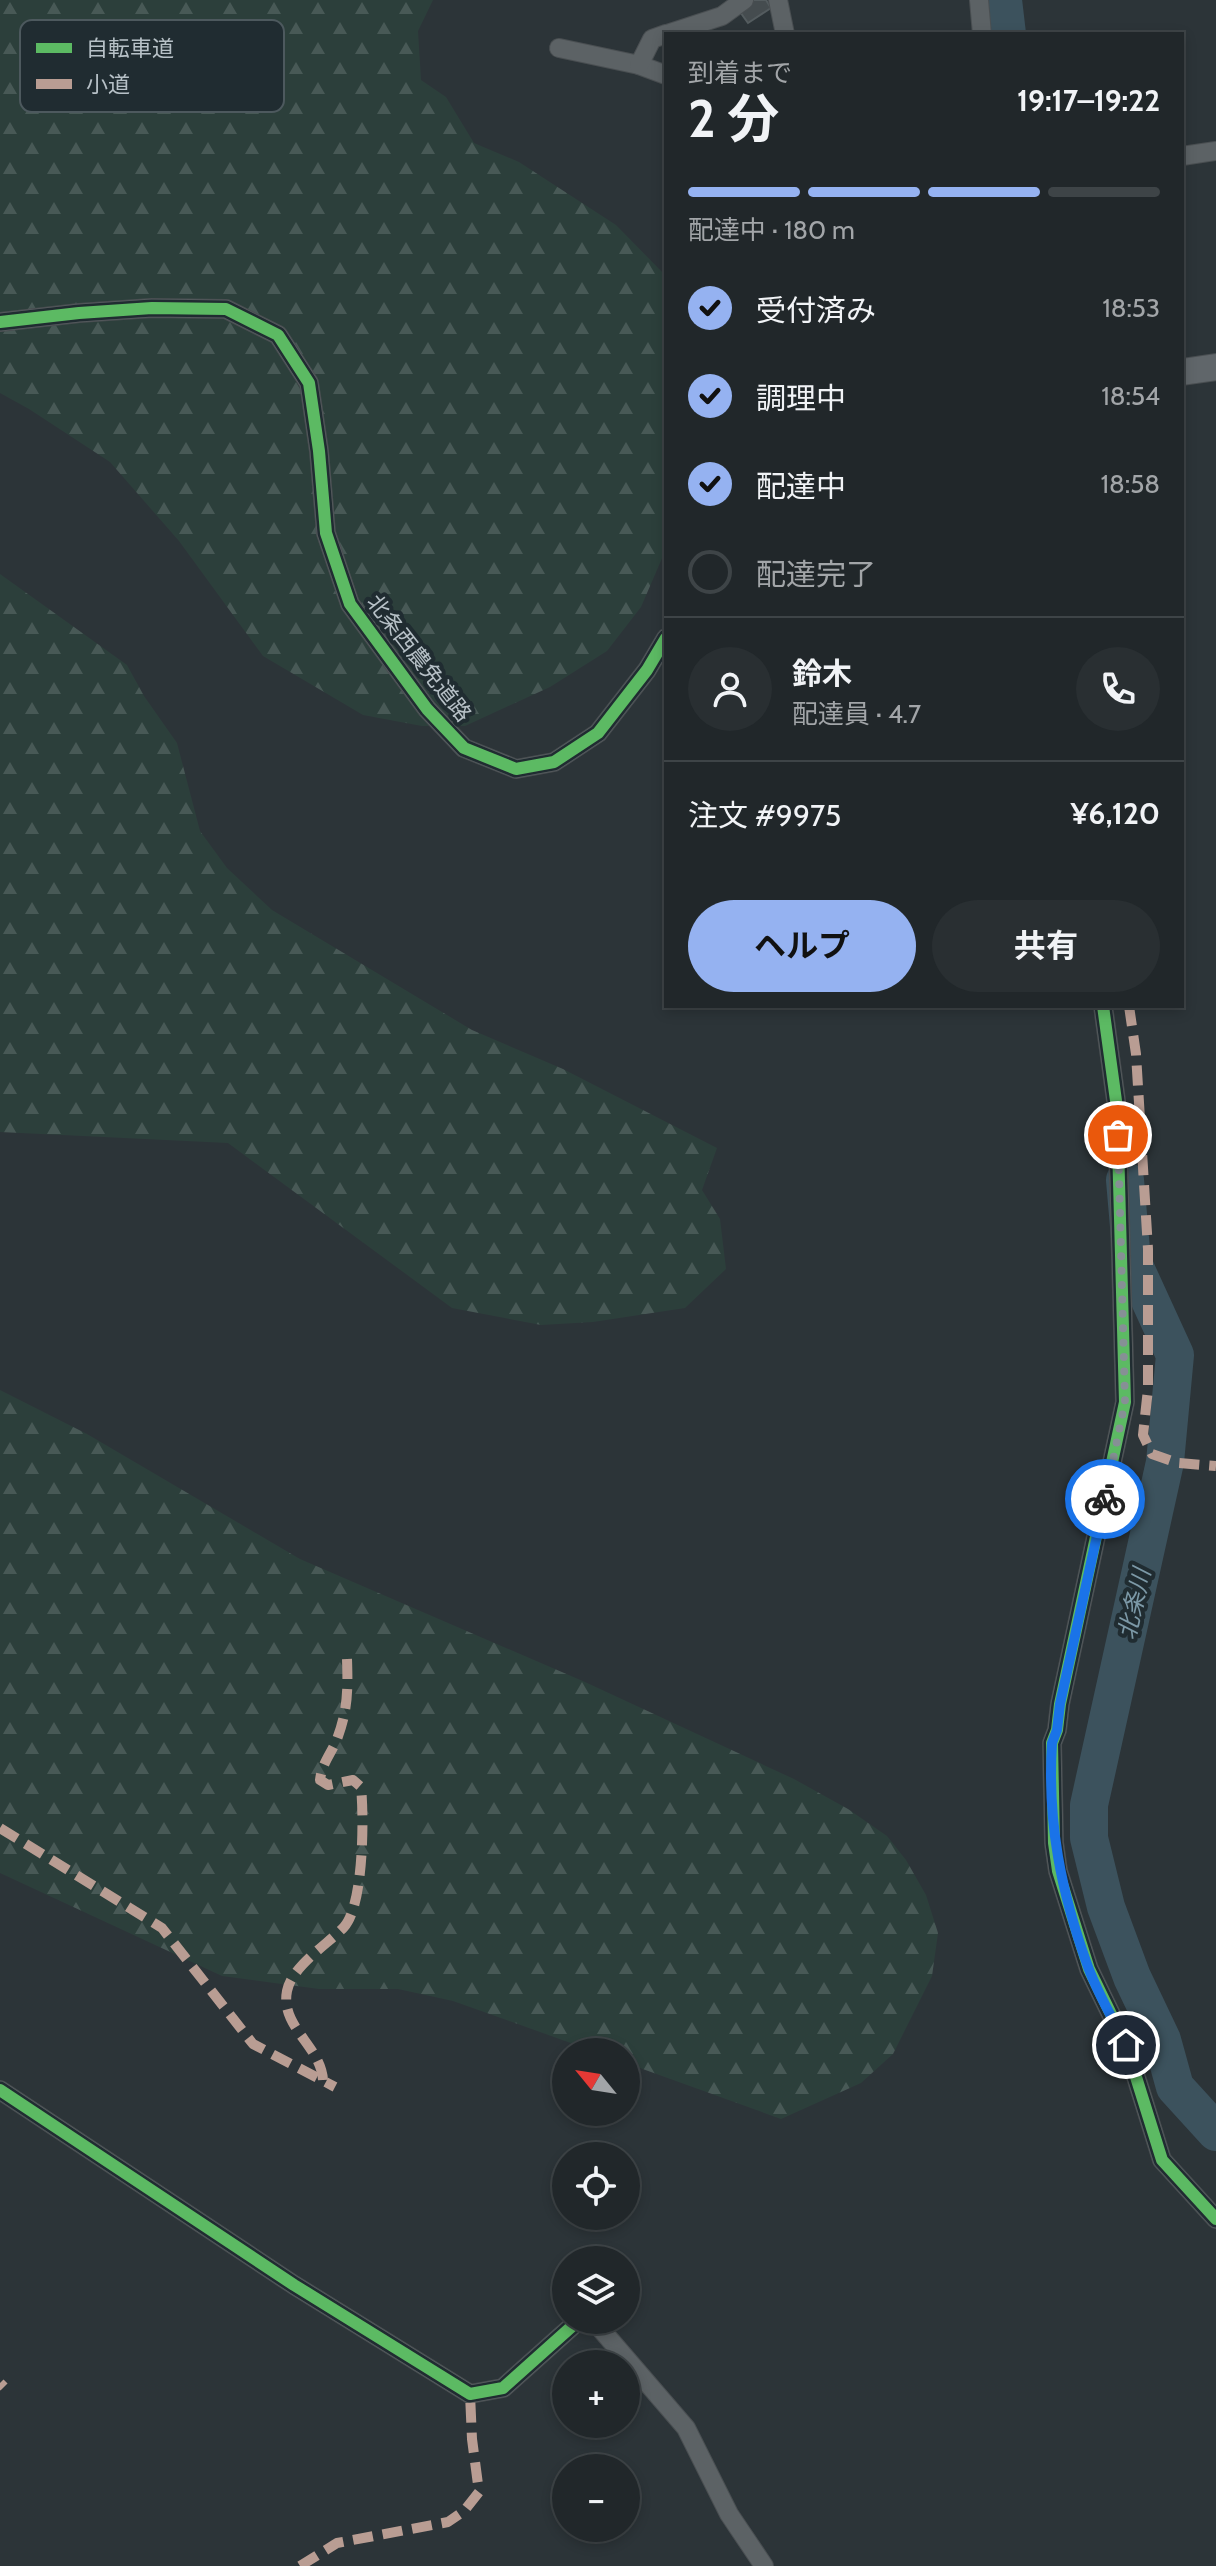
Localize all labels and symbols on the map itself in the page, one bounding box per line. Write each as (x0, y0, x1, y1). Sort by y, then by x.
legend (20, 20, 284, 112)
text: 自転車道 (86, 35, 174, 62)
text: 小道 (86, 71, 130, 98)
street label: 北条西農免道路 (361, 589, 477, 727)
pin (1084, 1101, 1152, 1169)
courier (1065, 1459, 1145, 1539)
water label: 北条川 (1112, 1563, 1157, 1642)
pin (1092, 2011, 1160, 2079)
north arrow (552, 2038, 640, 2126)

